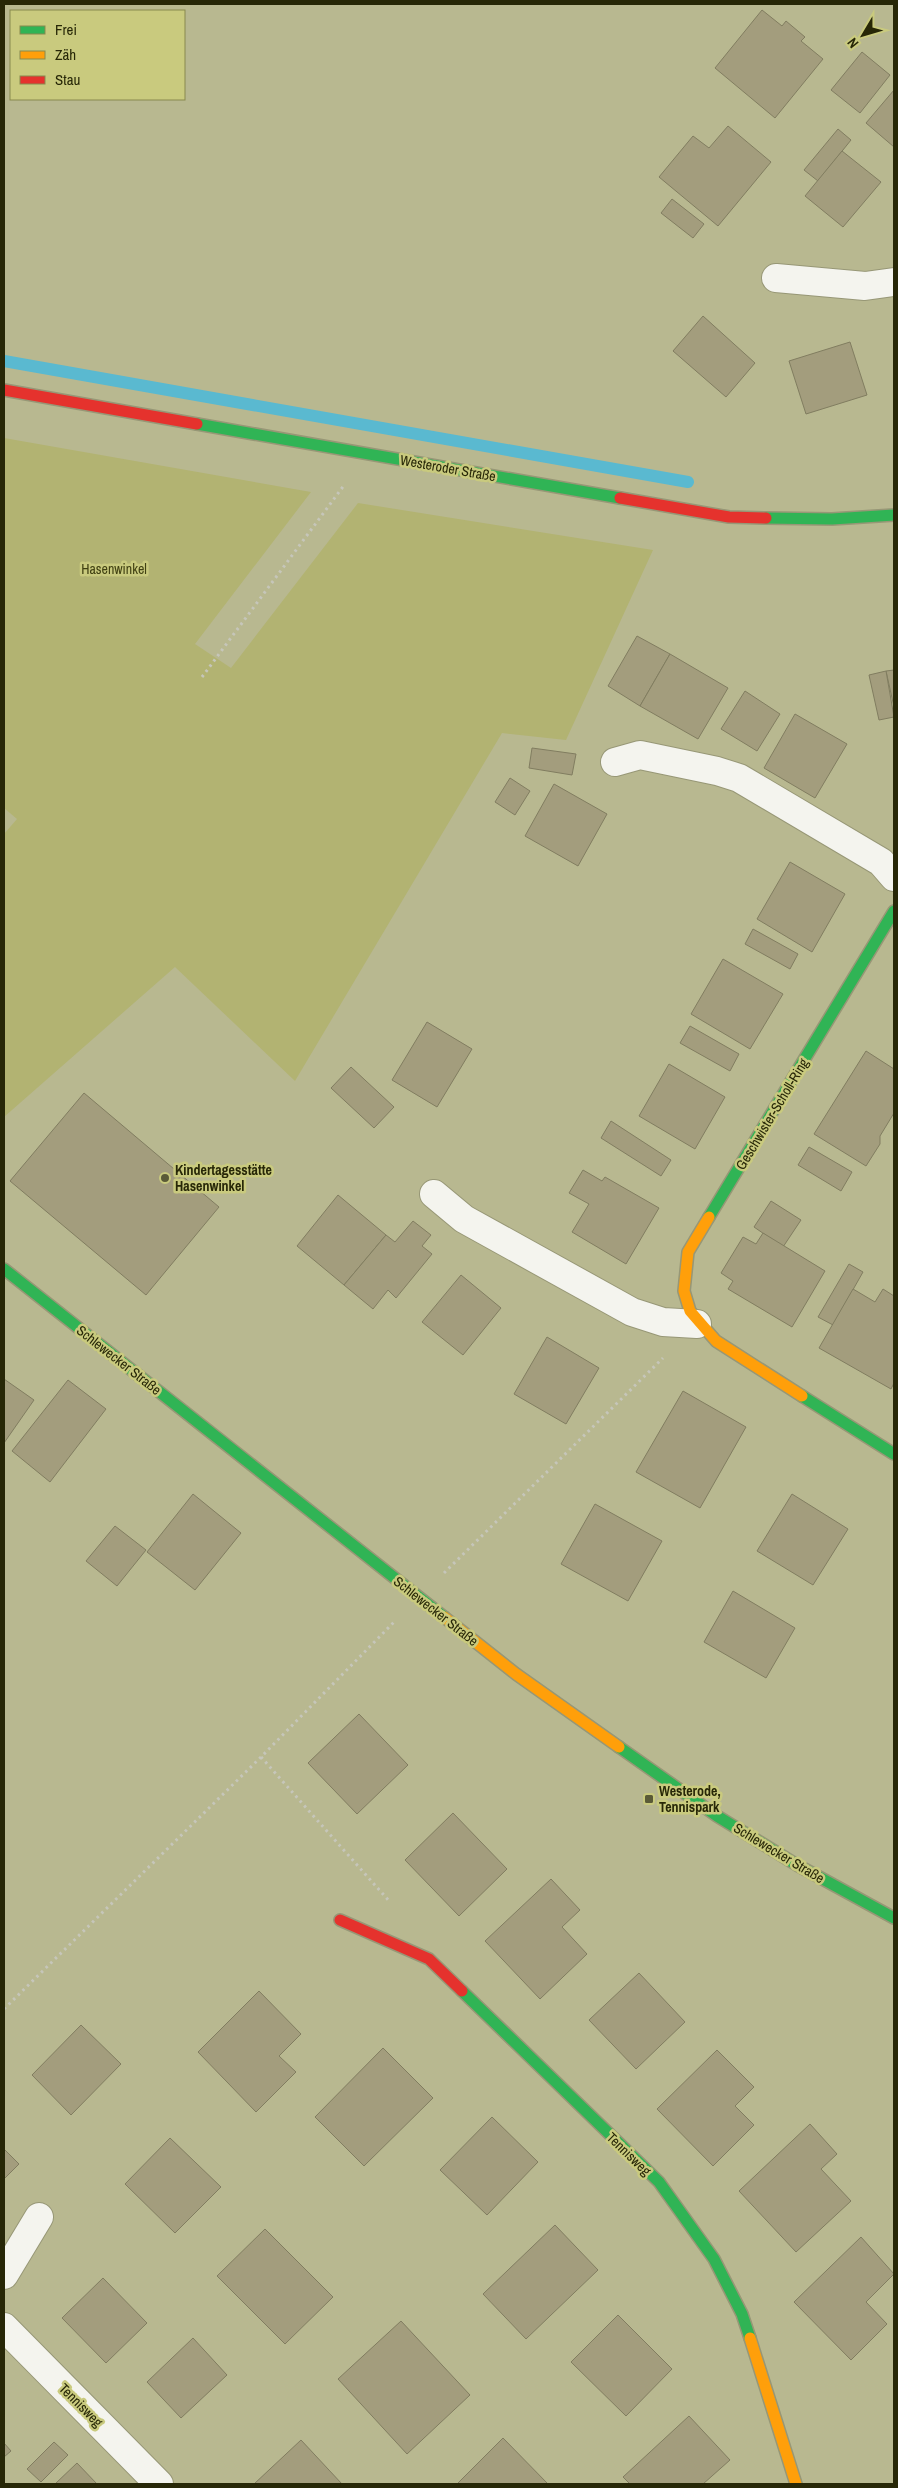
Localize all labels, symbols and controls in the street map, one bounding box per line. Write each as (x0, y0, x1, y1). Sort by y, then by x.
legend (10, 10, 185, 100)
north arrow (838, 10, 888, 60)
text: Frei (55, 19, 77, 40)
text: N (843, 34, 862, 52)
text: Zäh (55, 44, 76, 65)
text: Stau (55, 69, 80, 90)
street label: Westeroder Straße (399, 451, 497, 485)
park label: Hasenwinkel (81, 560, 147, 578)
street label: Geschwister-Scholl-Ring (732, 1054, 813, 1173)
place label: Kindertagesstätte Hasenwinkel (175, 1161, 272, 1195)
marker: Kindertagesstätte Hasenwinkel (159, 1172, 171, 1184)
street label: Schlewecker Straße (73, 1321, 165, 1399)
street label: Schlewecker Straße (390, 1572, 482, 1650)
place label: Westerode, Tennispark (659, 1782, 721, 1816)
marker: Westerode, Tennispark (643, 1793, 655, 1805)
street label: Schlewecker Straße (730, 1819, 828, 1887)
street label: Tennisweg (603, 2128, 655, 2180)
street label: Tennisweg (55, 2379, 107, 2431)

